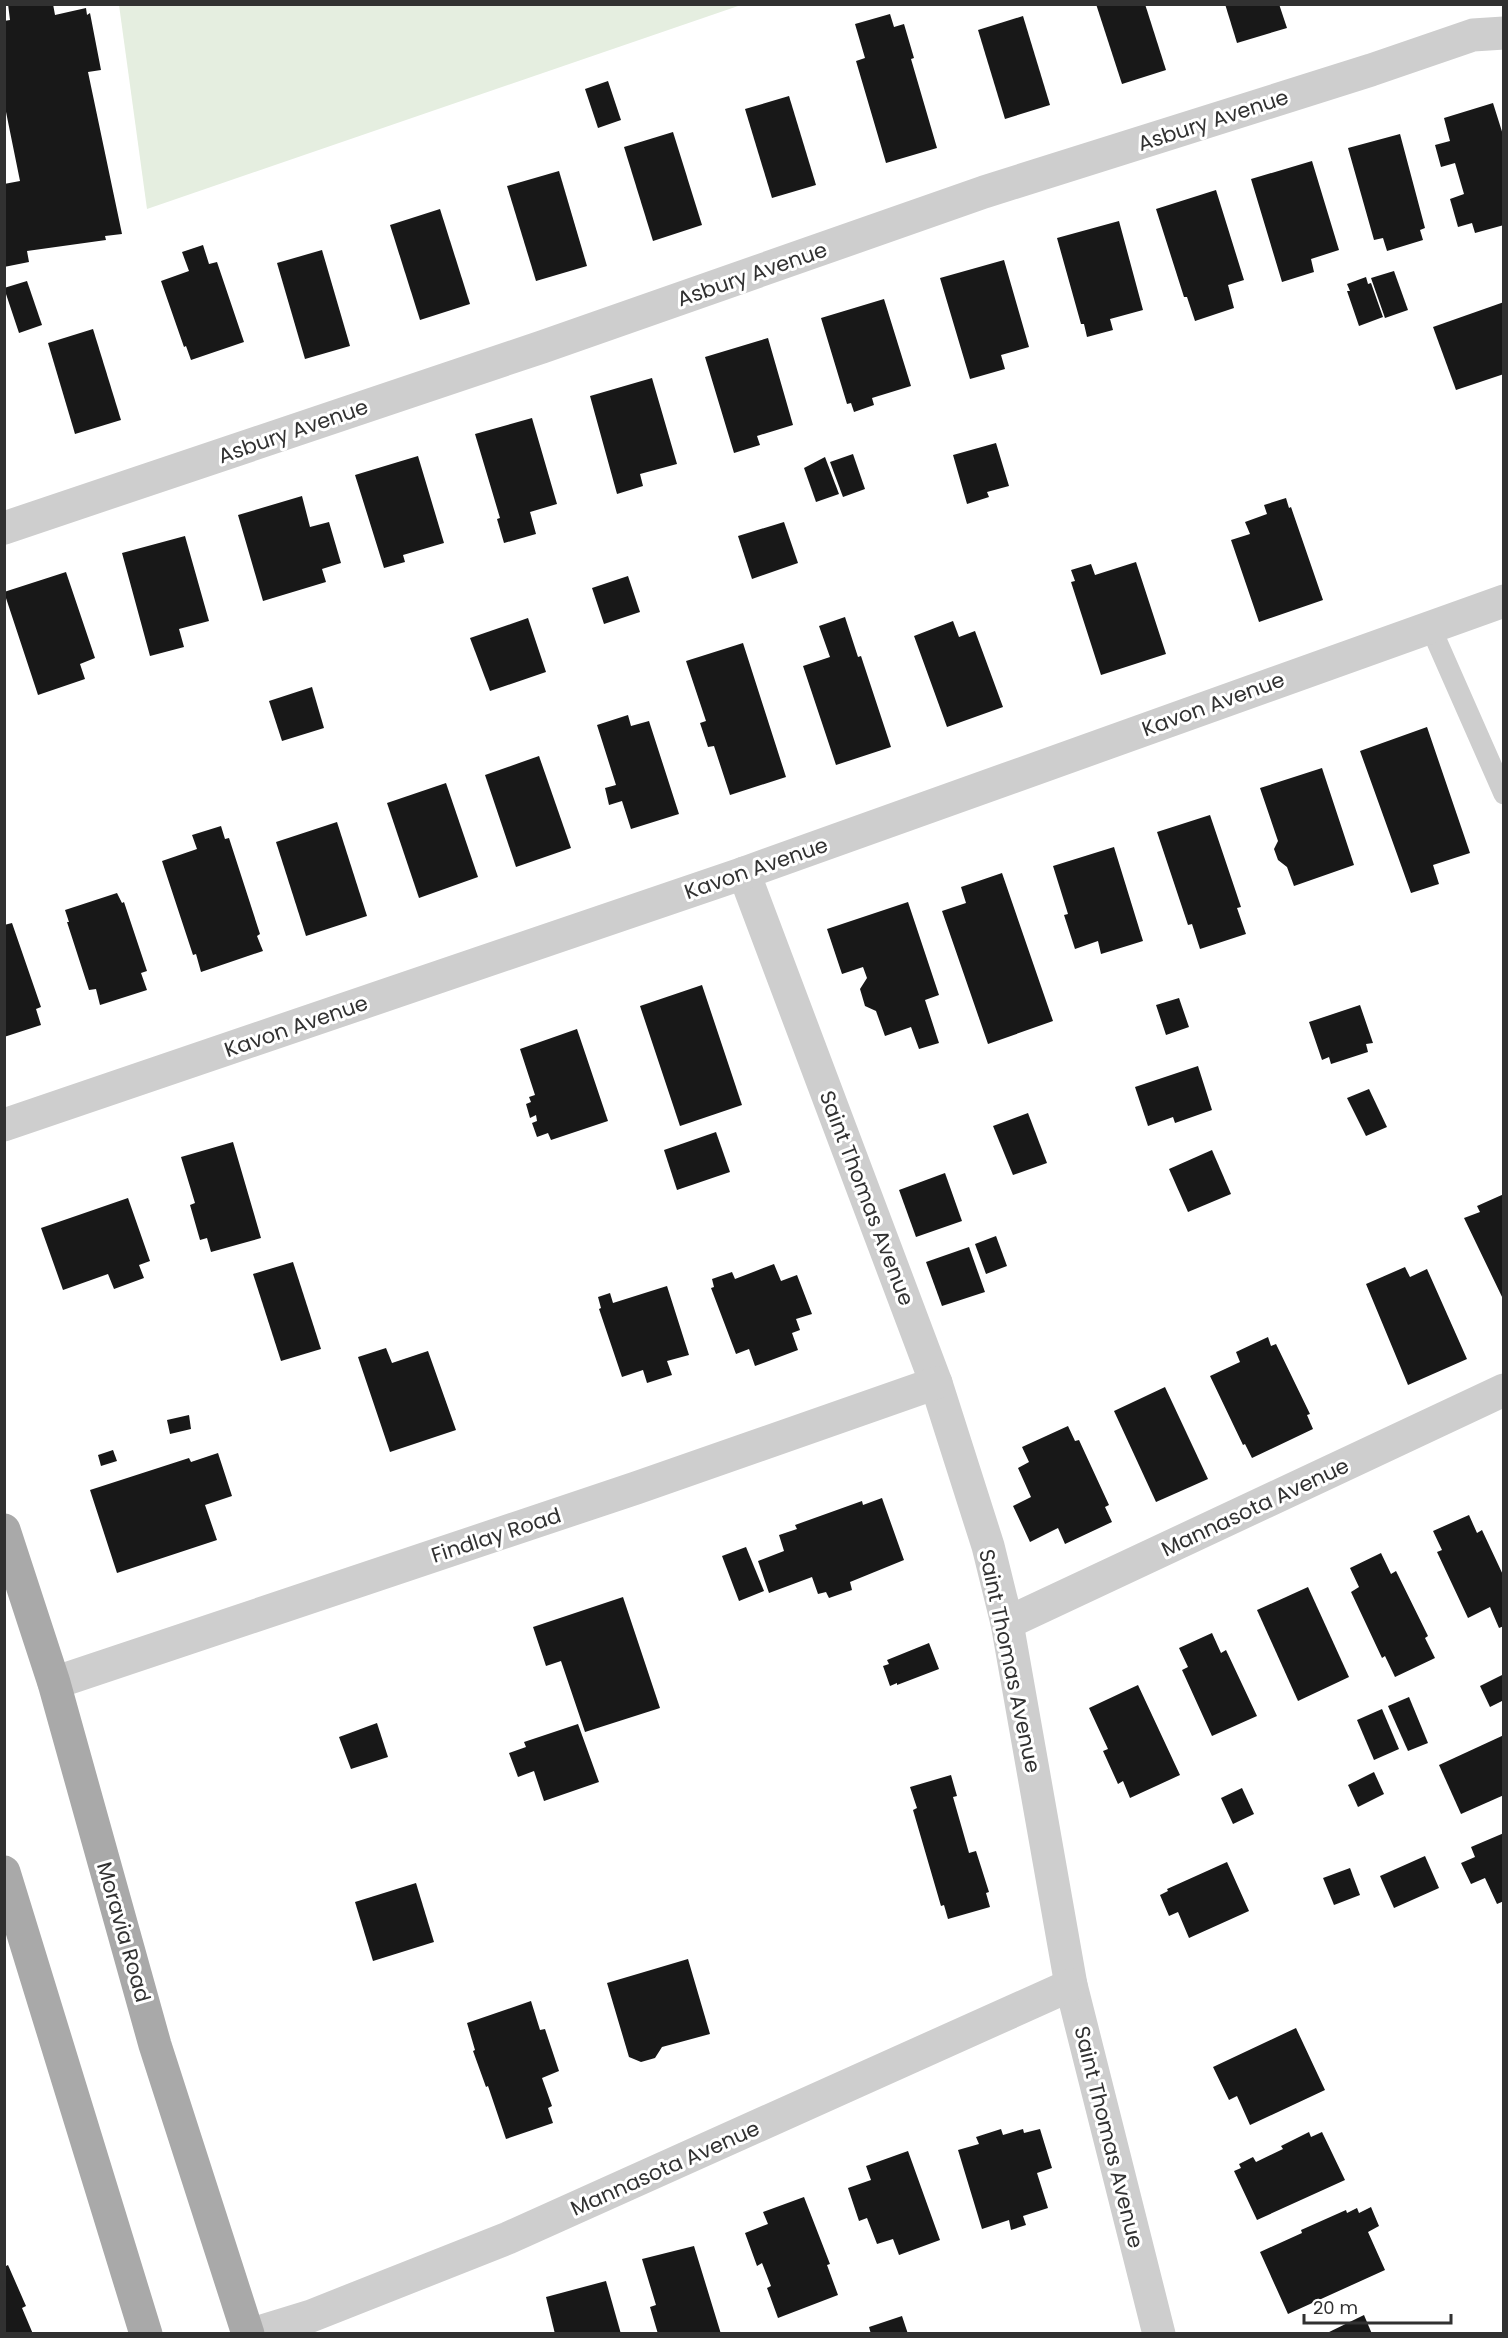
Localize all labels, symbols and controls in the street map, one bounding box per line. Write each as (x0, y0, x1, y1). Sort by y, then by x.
street label: Asbury Avenue (1134, 82, 1292, 158)
street label: Asbury Avenue (673, 235, 831, 313)
street label: Asbury Avenue (214, 392, 372, 470)
street label: Kavon Avenue (1138, 665, 1288, 743)
street label: Kavon Avenue (680, 830, 832, 906)
street label: Kavon Avenue (220, 988, 372, 1064)
street label: Saint Thomas Avenue (813, 1086, 921, 1310)
street label: Mannasota Avenue (1156, 1451, 1354, 1563)
street label: Findlay Road (427, 1500, 565, 1570)
street label: Saint Thomas Avenue (972, 1547, 1048, 1775)
street label: Moravia Road (90, 1858, 158, 2006)
street label: Saint Thomas Avenue (1067, 2023, 1151, 2251)
street label: Mannasota Avenue (566, 2113, 764, 2223)
scale bar (1304, 2287, 1451, 2325)
text: 20 m (1313, 2295, 1358, 2320)

